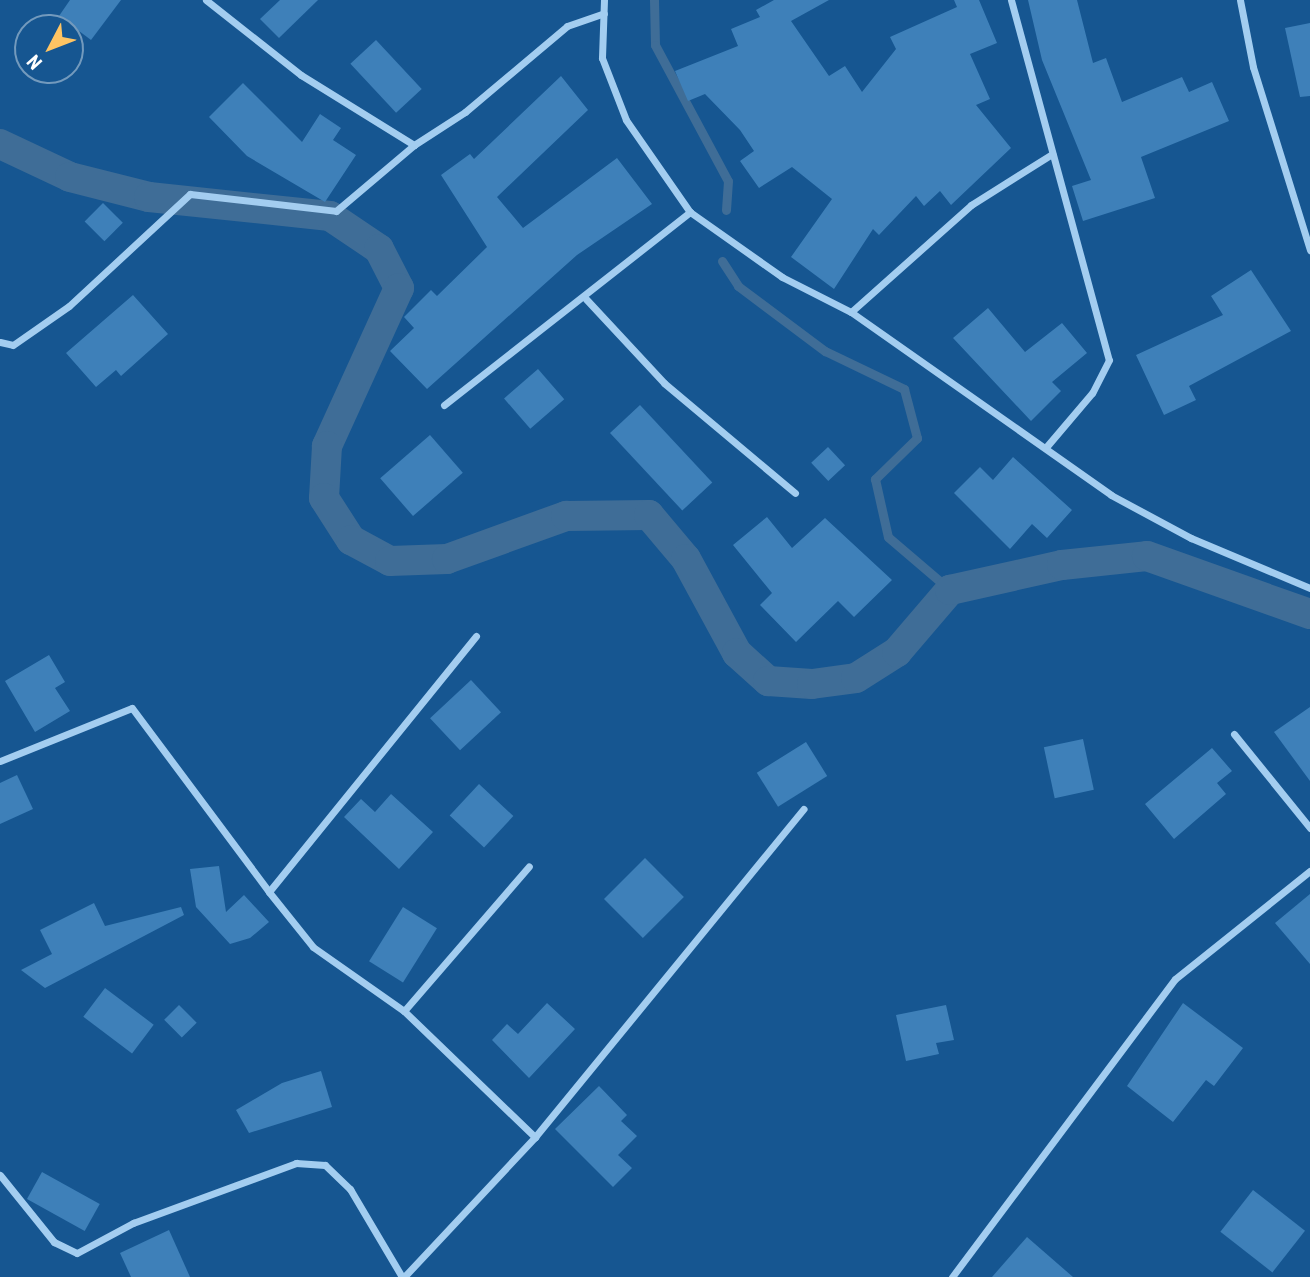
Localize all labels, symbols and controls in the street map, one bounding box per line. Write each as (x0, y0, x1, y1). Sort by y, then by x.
north arrow (14, 14, 84, 84)
text: N (22, 50, 47, 74)

